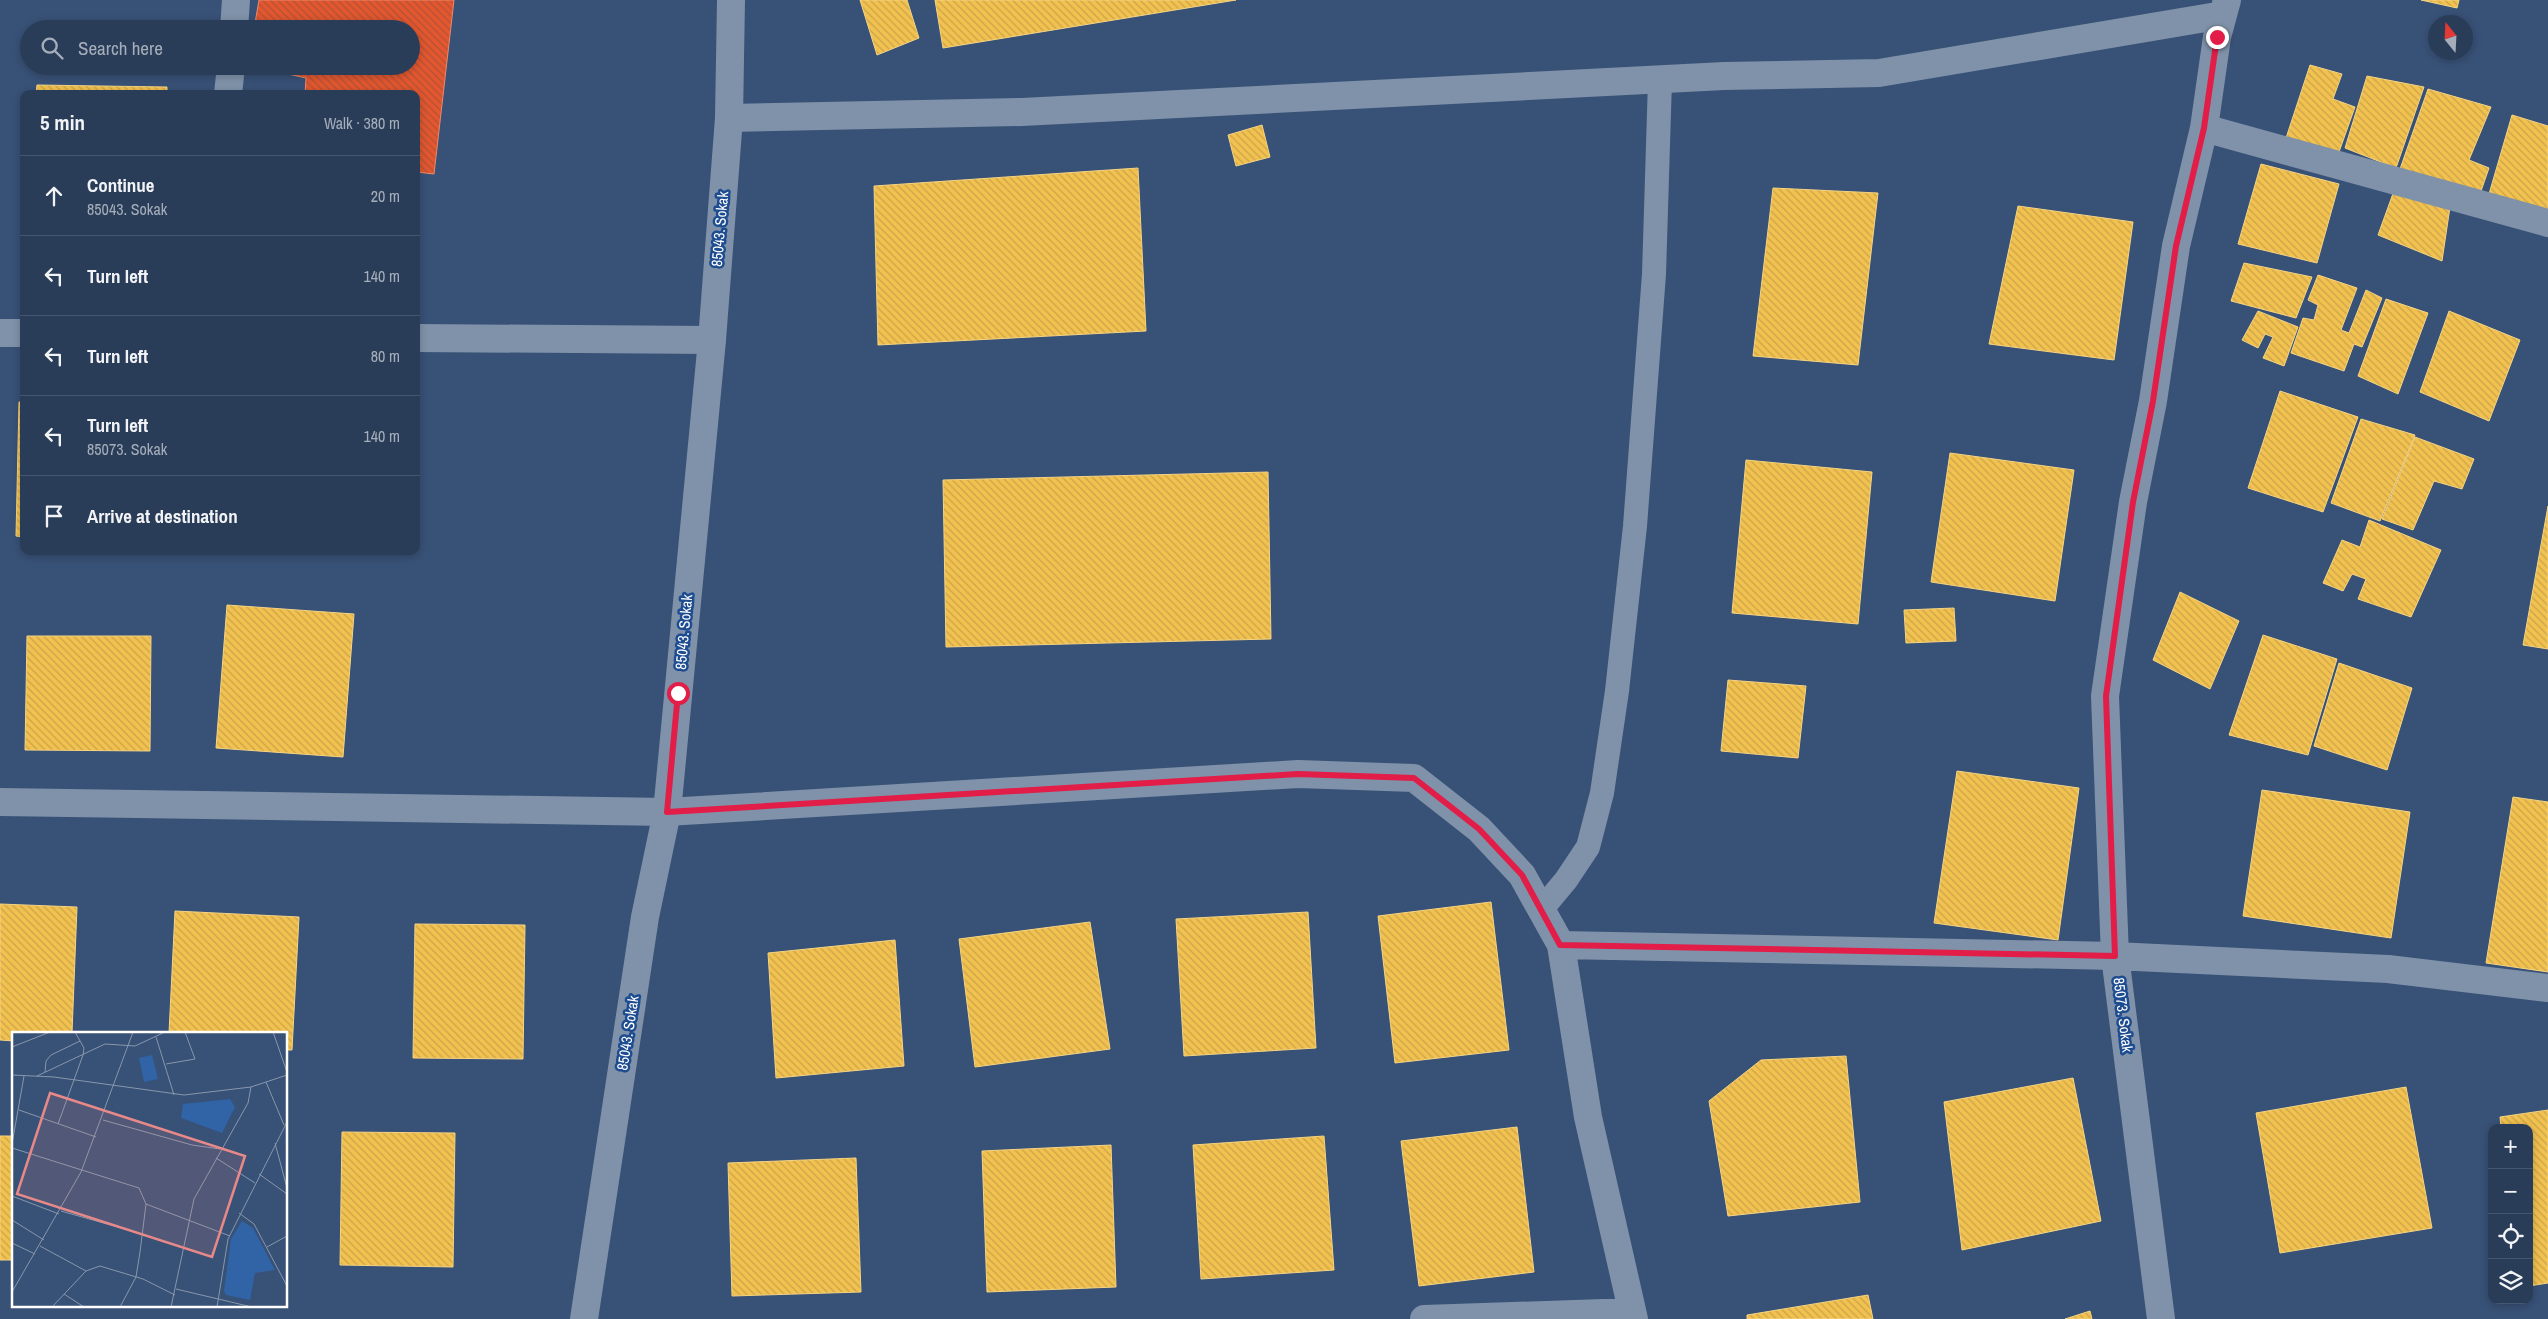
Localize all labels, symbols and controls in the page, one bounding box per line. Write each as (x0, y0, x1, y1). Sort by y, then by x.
north arrow (2428, 15, 2473, 60)
search box (20, 20, 420, 75)
route end (2206, 26, 2229, 49)
icon: search (38, 34, 66, 62)
text: Search here (78, 35, 163, 61)
text: 5 min (40, 108, 85, 137)
text: Walk · 380 m (324, 112, 400, 134)
text: Continue (87, 172, 155, 198)
icon: ahead (40, 182, 68, 210)
text: 20 m (371, 185, 400, 207)
street label: 85043. Sokak (706, 190, 733, 267)
text: 85043. Sokak (87, 198, 167, 220)
icon: left (40, 262, 68, 290)
text: Turn left (87, 263, 148, 289)
text: 140 m (364, 265, 400, 287)
icon: left (40, 342, 68, 370)
text: Turn left (87, 343, 148, 369)
text: 80 m (371, 345, 400, 367)
text: Turn left (87, 412, 148, 438)
icon: left (40, 422, 68, 450)
text: 140 m (364, 425, 400, 447)
text: 85073. Sokak (87, 438, 167, 460)
icon: arrive (40, 502, 68, 530)
text: Arrive at destination (87, 503, 238, 529)
street label: 85043. Sokak (670, 593, 697, 670)
route start (667, 682, 690, 705)
street label: 85073. Sokak (2108, 976, 2139, 1054)
street label: 85043. Sokak (611, 993, 644, 1072)
inset map (12, 1032, 288, 1306)
map controls (2488, 1124, 2533, 1304)
button: + (2488, 1124, 2533, 1169)
button: − (2488, 1169, 2533, 1214)
button: locate (2488, 1214, 2533, 1259)
button: layers (2488, 1259, 2533, 1304)

